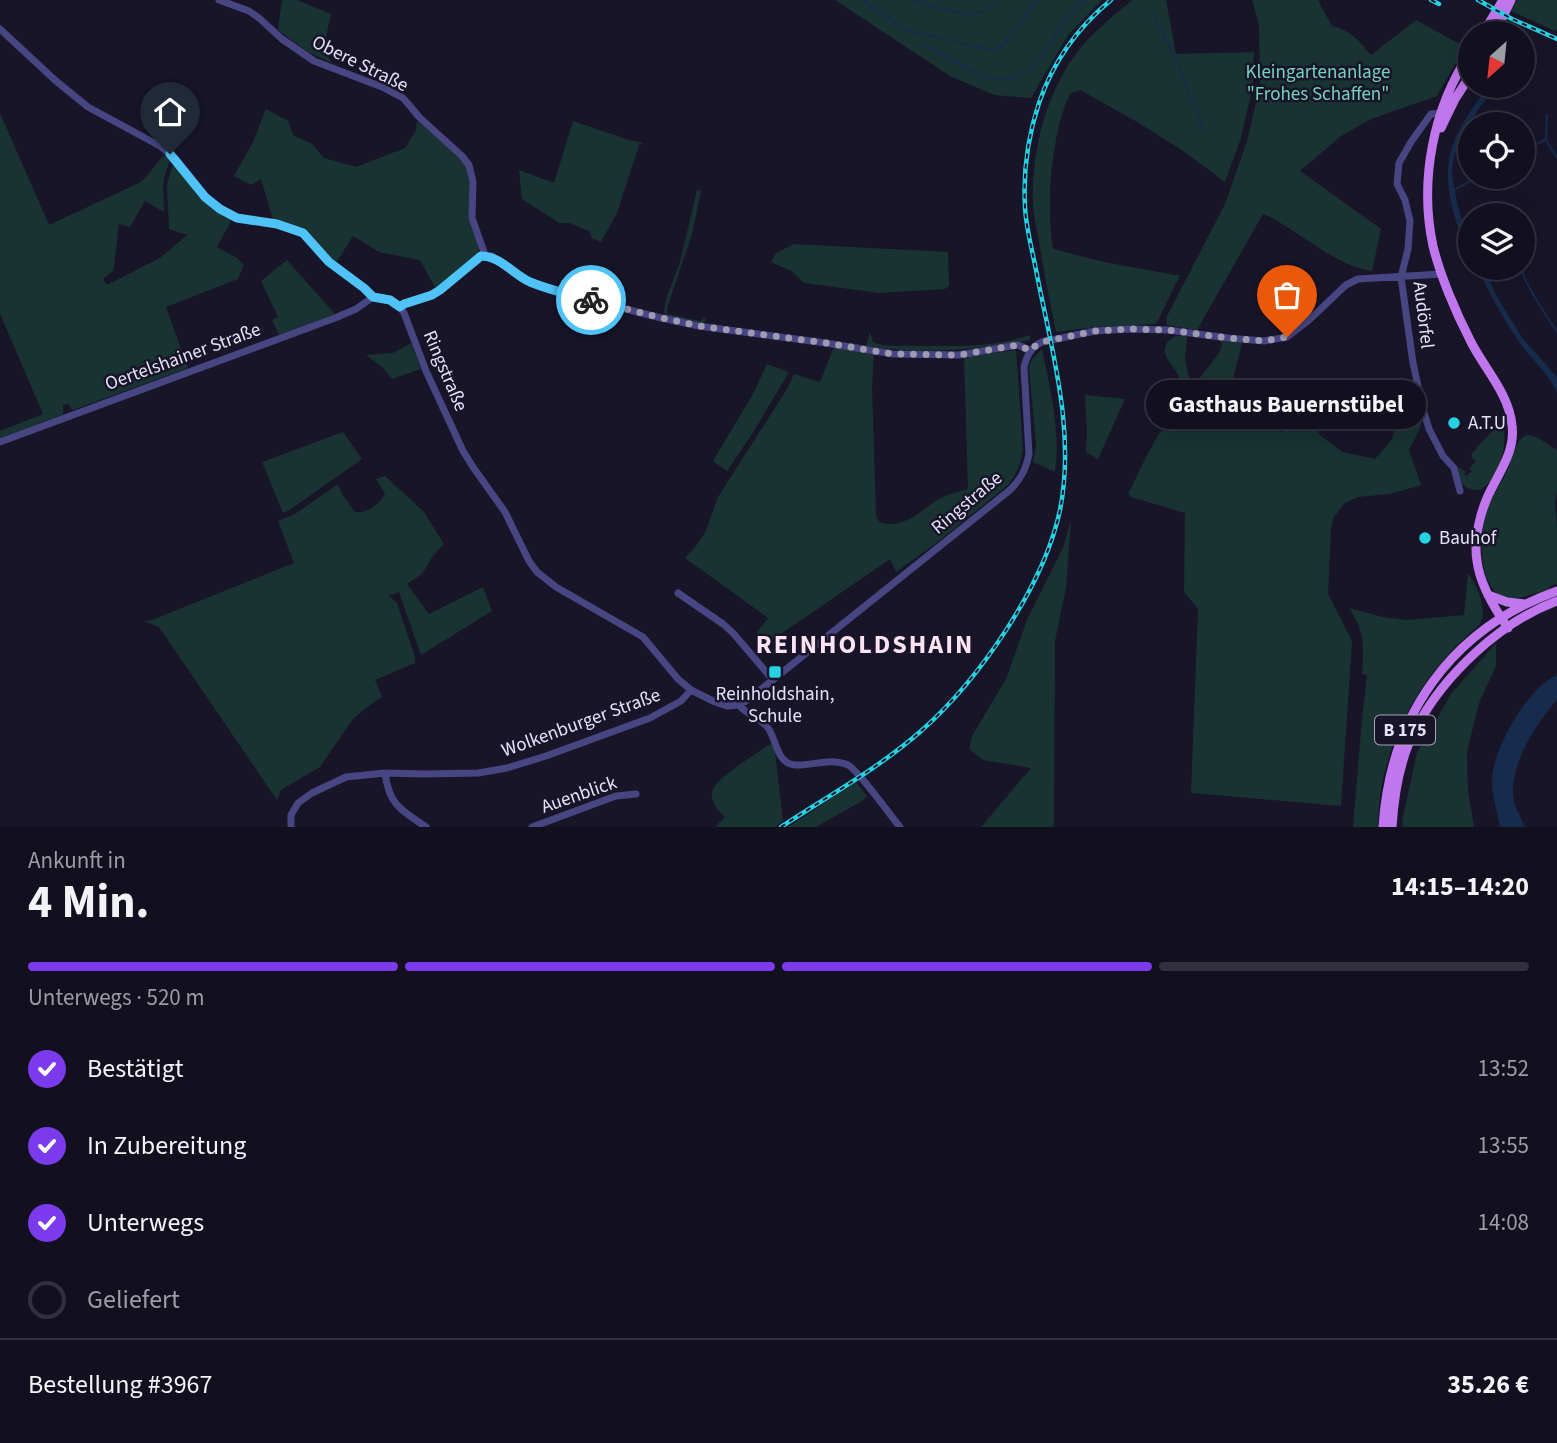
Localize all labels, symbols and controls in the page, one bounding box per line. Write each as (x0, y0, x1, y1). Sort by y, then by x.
north arrow (1458, 21, 1535, 98)
map controls (1458, 21, 1535, 280)
street label: Obere Straße (307, 29, 413, 99)
park label: Kleingartenanlage "Frohes Schaffen" (1246, 59, 1390, 108)
pin (140, 82, 200, 154)
icon: home (151, 93, 189, 131)
button: locate (1458, 112, 1535, 189)
button: layers (1458, 203, 1535, 280)
courier (556, 265, 626, 335)
pin (1257, 265, 1317, 337)
icon: bag (1268, 276, 1306, 314)
street label: Audörfel (1405, 280, 1441, 350)
icon: bike (572, 281, 610, 319)
street label: Oertelshainer Straße (101, 316, 265, 398)
street label: Ringstraße (416, 326, 474, 416)
callout: Gasthaus Bauernstübel (1147, 379, 1427, 428)
text: Gasthaus Bauernstübel (1168, 388, 1404, 421)
place label: A.T.U (1468, 410, 1506, 437)
marker: A.T.U (1446, 415, 1462, 431)
street label: Ringstraße (926, 465, 1008, 541)
place label: Bauhof (1439, 525, 1498, 552)
marker: Bauhof (1417, 530, 1433, 546)
district label: REINHOLDSHAIN (756, 626, 974, 663)
marker: Reinholdshain, Schule (767, 664, 783, 680)
place label: Reinholdshain, Schule (716, 681, 834, 730)
street label: Wolkenburger Straße (498, 682, 664, 764)
road number: B 175 (1375, 716, 1435, 744)
street label: Auenblick (538, 769, 621, 821)
text: Ankunft in (28, 844, 126, 877)
text: 14:15–14:20 (1391, 868, 1529, 905)
text: 4 Min. (28, 870, 149, 935)
text: Unterwegs · 520 m (28, 981, 204, 1014)
icon: check (28, 1050, 66, 1088)
text: Bestätigt (87, 1050, 184, 1087)
text: 13:52 (1478, 1052, 1529, 1085)
icon: check (28, 1127, 66, 1165)
text: In Zubereitung (87, 1127, 246, 1164)
text: 13:55 (1478, 1129, 1529, 1162)
icon: check (28, 1204, 66, 1242)
text: Unterwegs (87, 1204, 204, 1241)
text: 14:08 (1478, 1206, 1529, 1239)
text: Geliefert (87, 1281, 180, 1318)
text: Bestellung #3967 (28, 1366, 212, 1403)
text: 35.26 € (1447, 1366, 1529, 1403)

